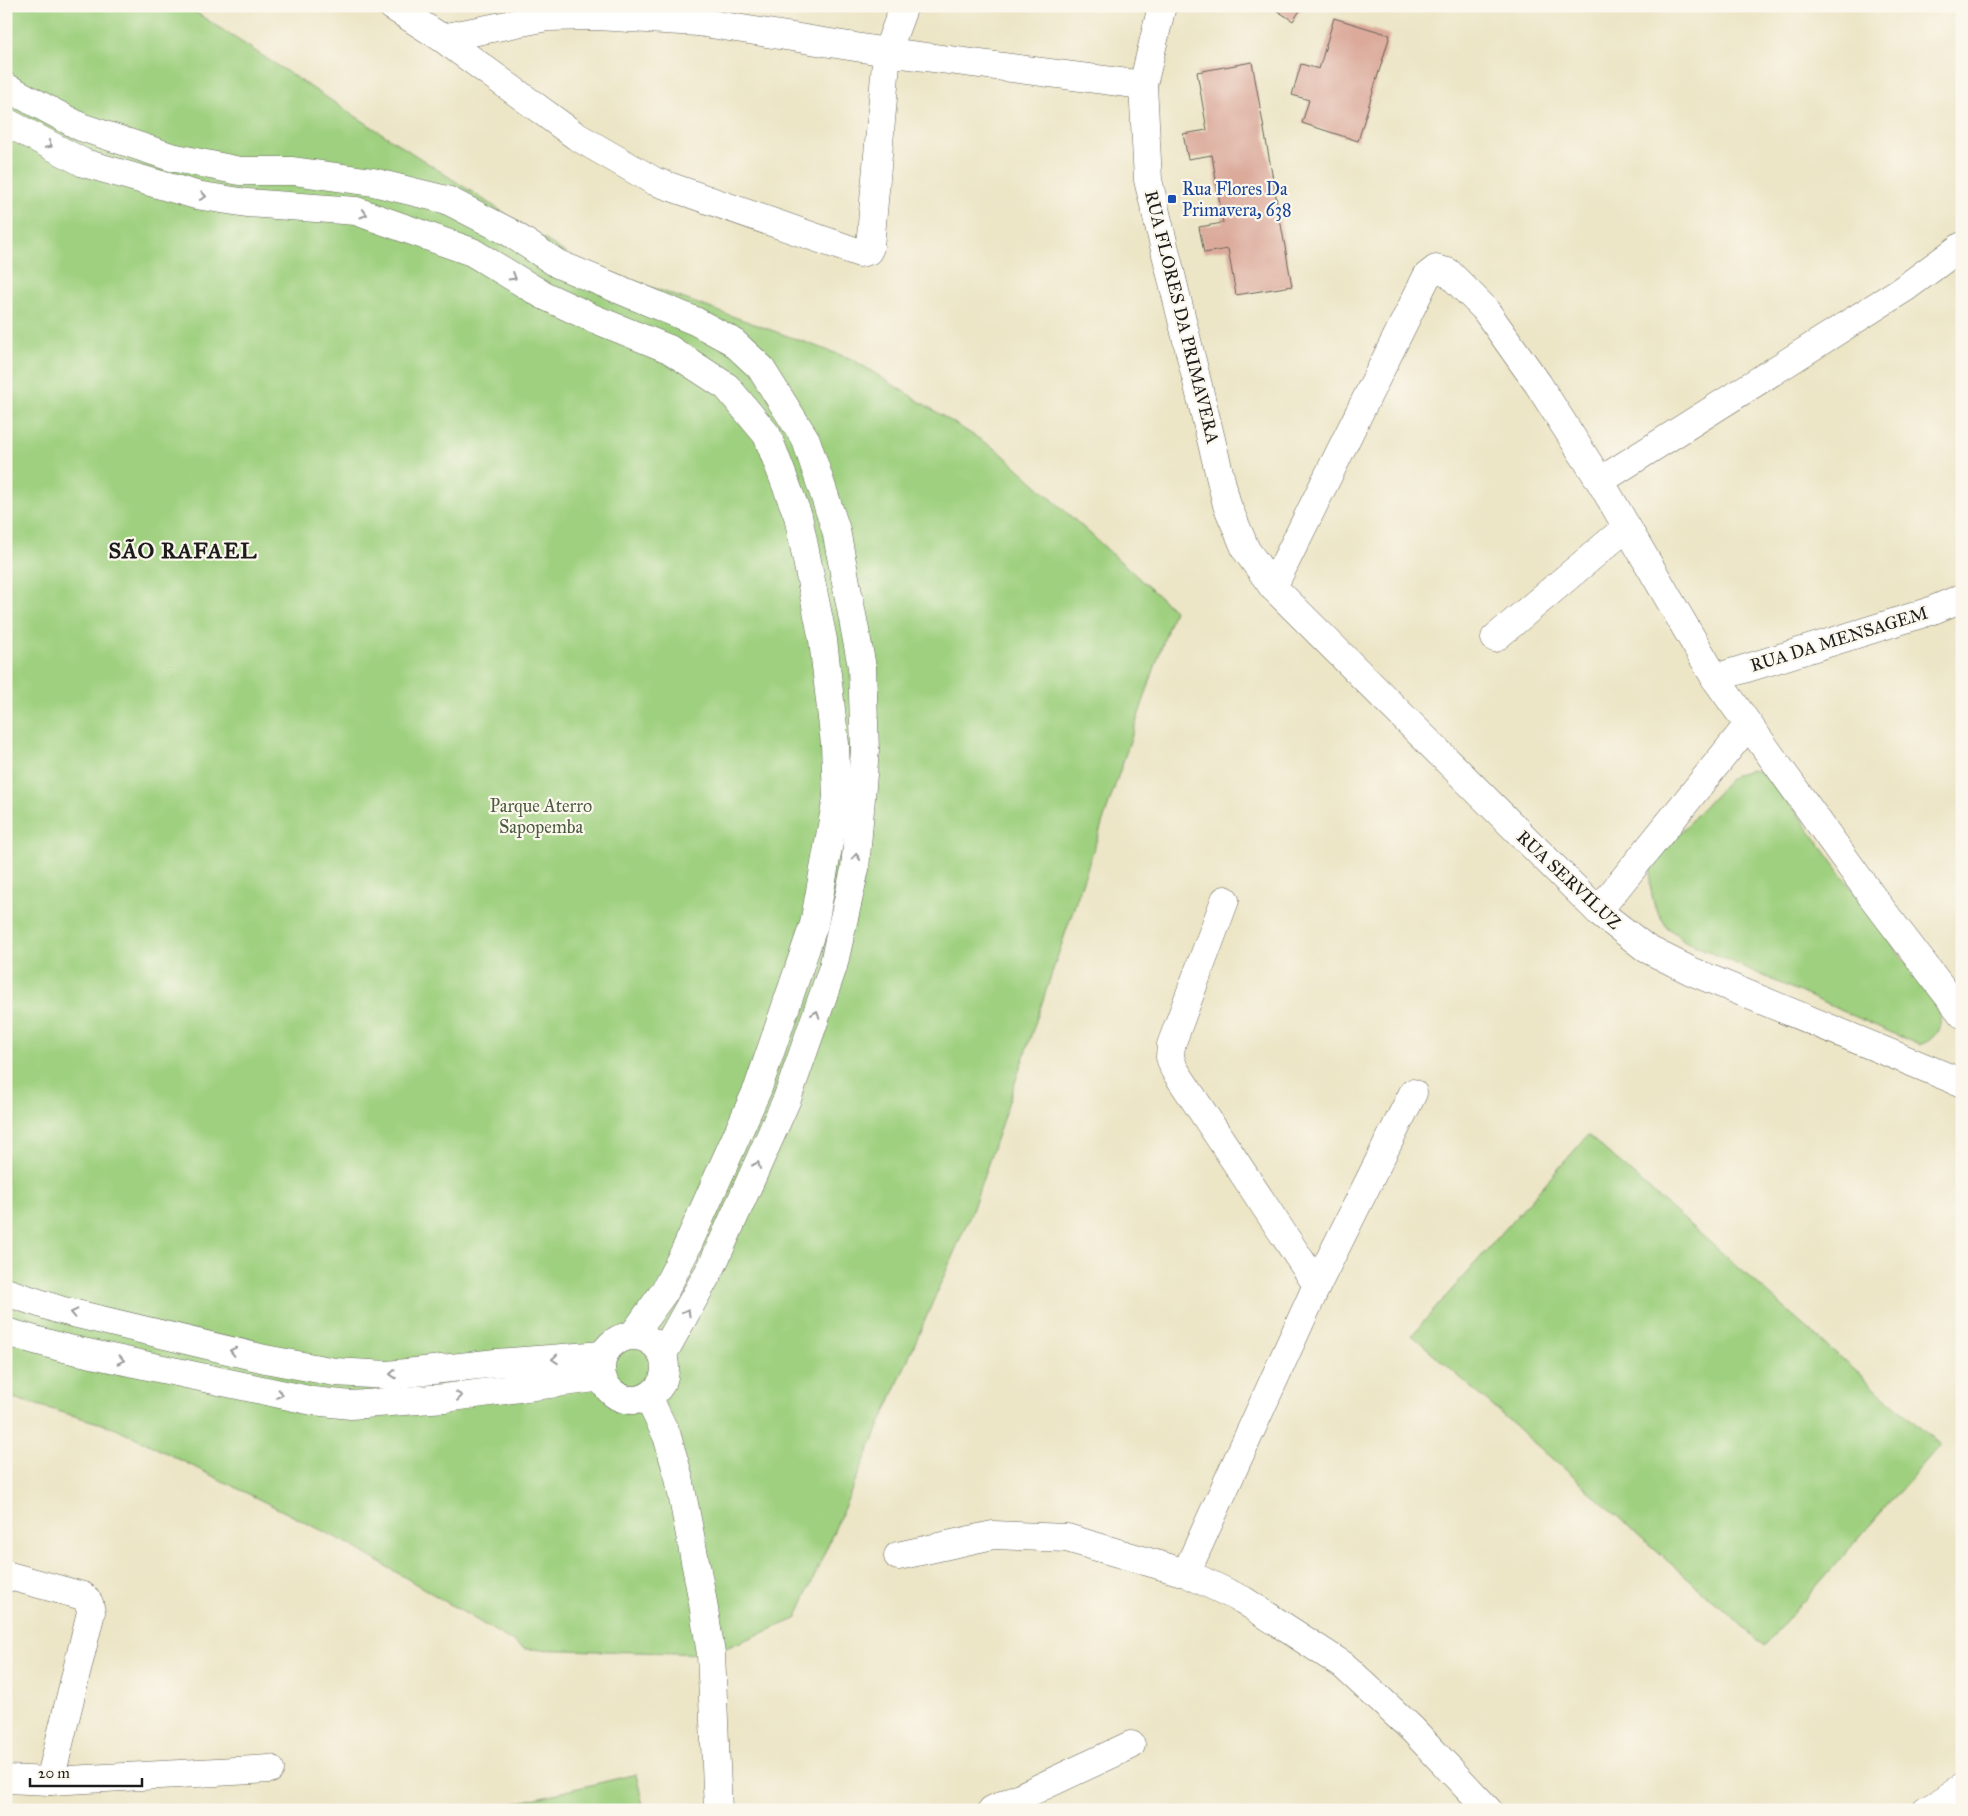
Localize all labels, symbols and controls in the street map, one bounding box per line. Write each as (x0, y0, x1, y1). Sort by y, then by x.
one-way arrow (44, 139, 53, 149)
place label: Rua Flores Da Primavera, 638 (1182, 178, 1292, 221)
street label: RUA FLORES DA PRIMAVERA (1140, 188, 1224, 446)
one-way arrow (199, 190, 207, 200)
marker: Rua Flores Da Primavera, 638 (1166, 193, 1178, 205)
one-way arrow (360, 208, 368, 218)
one-way arrow (508, 270, 517, 280)
district label: SÃO RAFAEL (109, 537, 257, 564)
street label: RUA DA MENSAGEM (1747, 601, 1931, 677)
park label: Parque Aterro Sapopemba (490, 795, 592, 838)
street label: RUA SERVILUZ (1512, 826, 1626, 934)
one-way arrow (850, 853, 861, 861)
one-way arrow (810, 1010, 820, 1019)
one-way arrow (751, 1161, 761, 1170)
one-way arrow (70, 1308, 79, 1319)
one-way arrow (680, 1308, 690, 1317)
one-way arrow (228, 1346, 237, 1357)
one-way arrow (550, 1353, 558, 1364)
one-way arrow (117, 1354, 126, 1365)
one-way arrow (389, 1368, 397, 1379)
one-way arrow (276, 1388, 285, 1399)
one-way arrow (455, 1391, 463, 1402)
scale bar (30, 1756, 142, 1788)
text: 20 m (38, 1764, 70, 1782)

